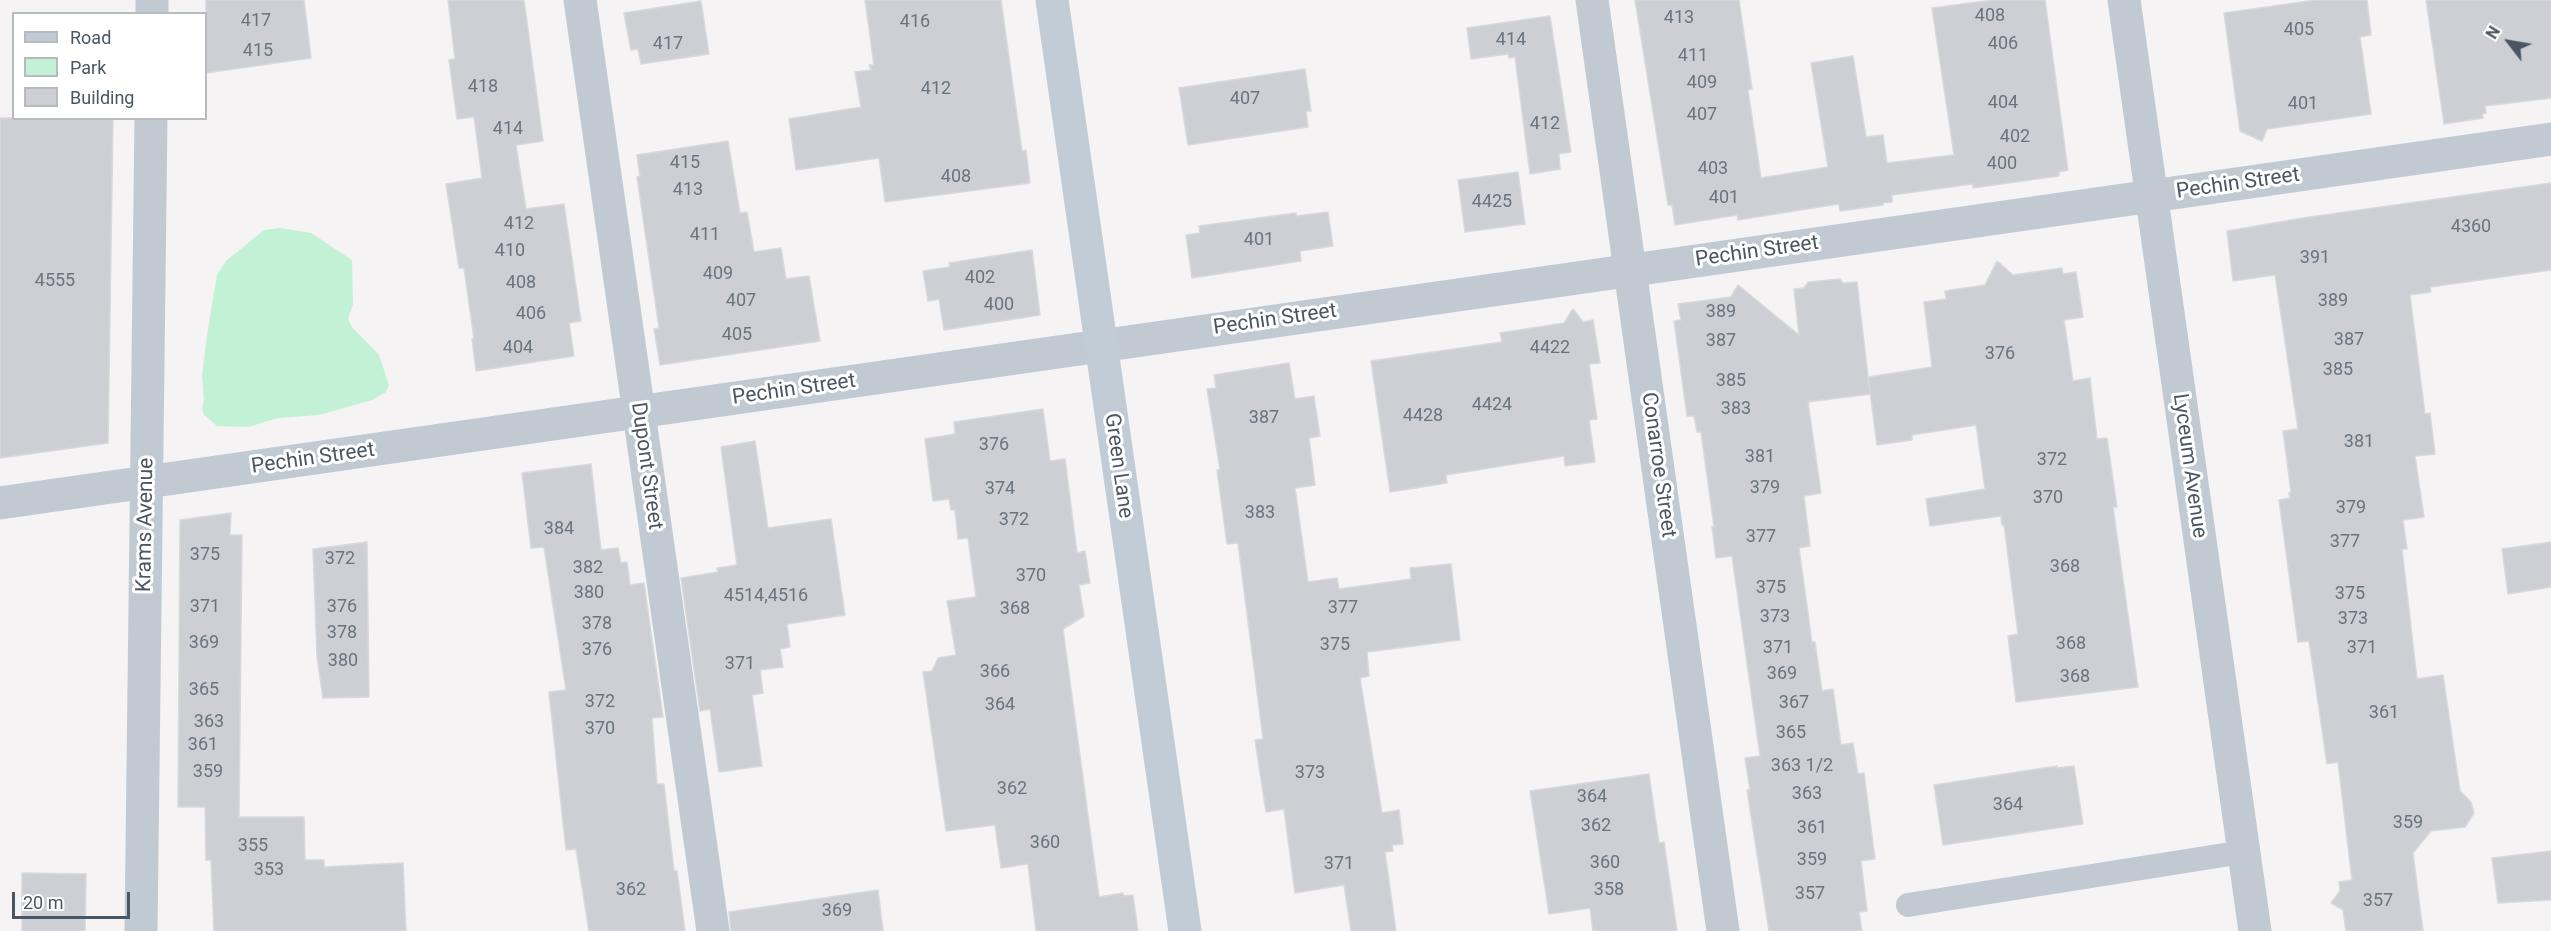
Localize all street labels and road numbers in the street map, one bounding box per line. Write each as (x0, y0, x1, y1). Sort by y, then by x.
street label: Pechin Street (2175, 163, 2301, 205)
street label: Pechin Street (1694, 231, 1820, 273)
street label: Pechin Street (1212, 299, 1338, 341)
street label: Pechin Street (731, 369, 857, 411)
street label: Conarroe Street (1635, 391, 1681, 539)
street label: Lyceum Avenue (2166, 392, 2212, 540)
street label: Dupont Street (625, 401, 667, 531)
street label: Green Lane (1098, 412, 1138, 520)
street label: Pechin Street (250, 438, 376, 480)
street label: Krams Avenue (132, 458, 160, 592)

